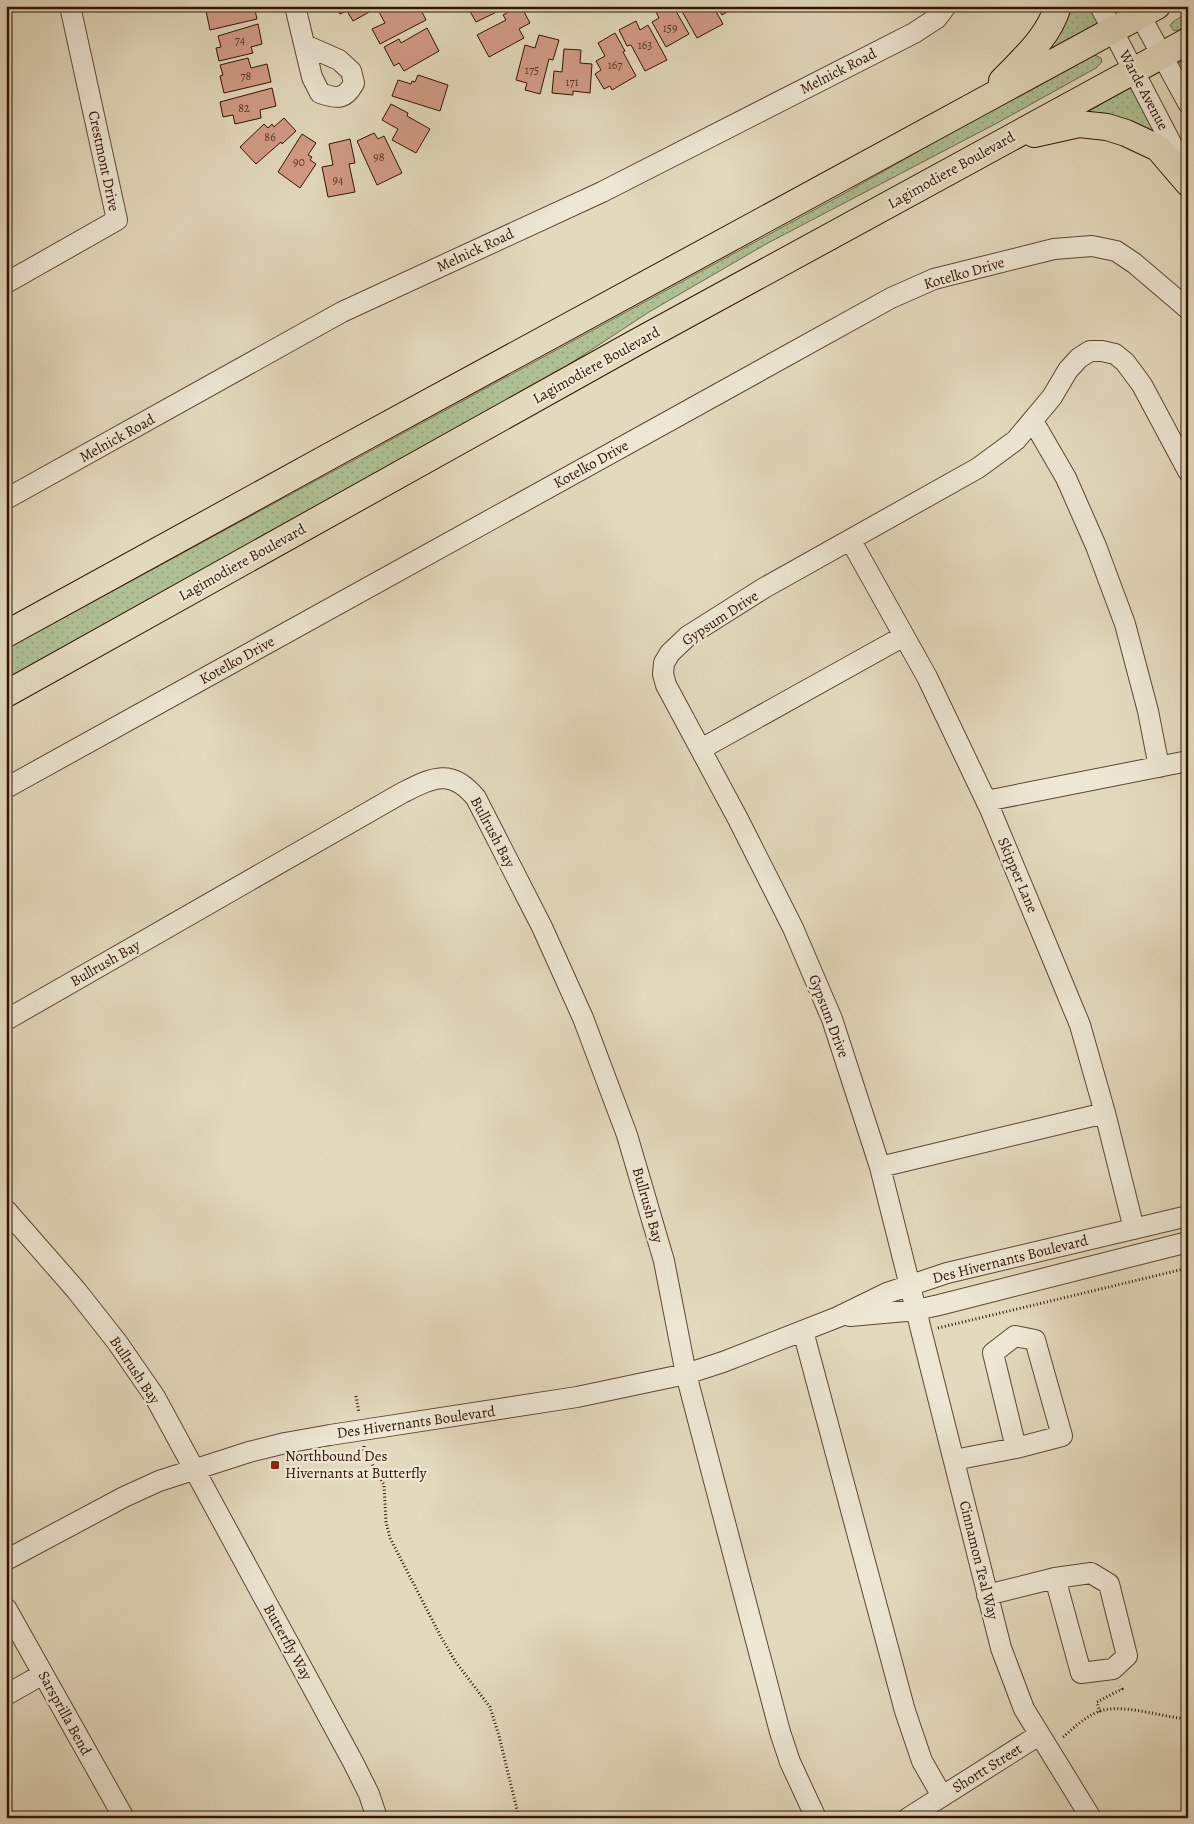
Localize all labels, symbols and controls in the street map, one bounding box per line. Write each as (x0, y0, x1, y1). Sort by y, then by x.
house number: 159 (663, 20, 677, 36)
house number: 74 (235, 32, 246, 48)
house number: 163 (638, 37, 652, 53)
street label: Melnick Road (796, 43, 880, 99)
street label: Warde Avenue (1114, 46, 1174, 134)
house number: 167 (608, 57, 623, 73)
house number: 175 (525, 62, 539, 78)
house number: 78 (241, 68, 252, 84)
house number: 171 (565, 74, 579, 90)
house number: 82 (238, 100, 250, 116)
street label: Crestmont Drive (84, 109, 124, 213)
street label: Lagimodiere Boulevard (884, 126, 1019, 213)
house number: 86 (264, 129, 276, 145)
house number: 98 (373, 149, 385, 165)
house number: 90 (293, 154, 305, 170)
house number: 94 (333, 172, 344, 188)
street label: Melnick Road (433, 223, 518, 277)
street label: Kotelko Drive (921, 252, 1007, 294)
street label: Lagimodiere Boulevard (529, 321, 664, 408)
street label: Melnick Road (76, 409, 159, 467)
street label: Kotelko Drive (550, 435, 632, 493)
street label: Lagimodiere Boulevard (175, 518, 310, 605)
street label: Gypsum Drive (678, 586, 762, 650)
street label: Kotelko Drive (196, 631, 278, 689)
street label: Bullrush Bay (466, 793, 520, 871)
street label: Skipper Lane (993, 834, 1043, 916)
street label: Bullrush Bay (66, 935, 144, 991)
street label: Gypsum Drive (804, 972, 854, 1061)
street label: Bullrush Bay (628, 1165, 668, 1245)
street label: Des Hivernants Boulevard (930, 1230, 1091, 1288)
street label: Bullrush Bay (105, 1332, 165, 1408)
street label: Des Hivernants Boulevard (335, 1401, 497, 1443)
place label: Northbound Des Hivernants at Butterfly (285, 1446, 427, 1483)
marker: Northbound Des Hivernants at Butterfly (269, 1459, 281, 1471)
street label: Cinnamon Teal Way (955, 1499, 1003, 1622)
street label: Butterfly Way (259, 1600, 317, 1684)
street label: Sarsprilla Bend (34, 1667, 97, 1760)
street label: Shortt Street (948, 1739, 1026, 1797)

